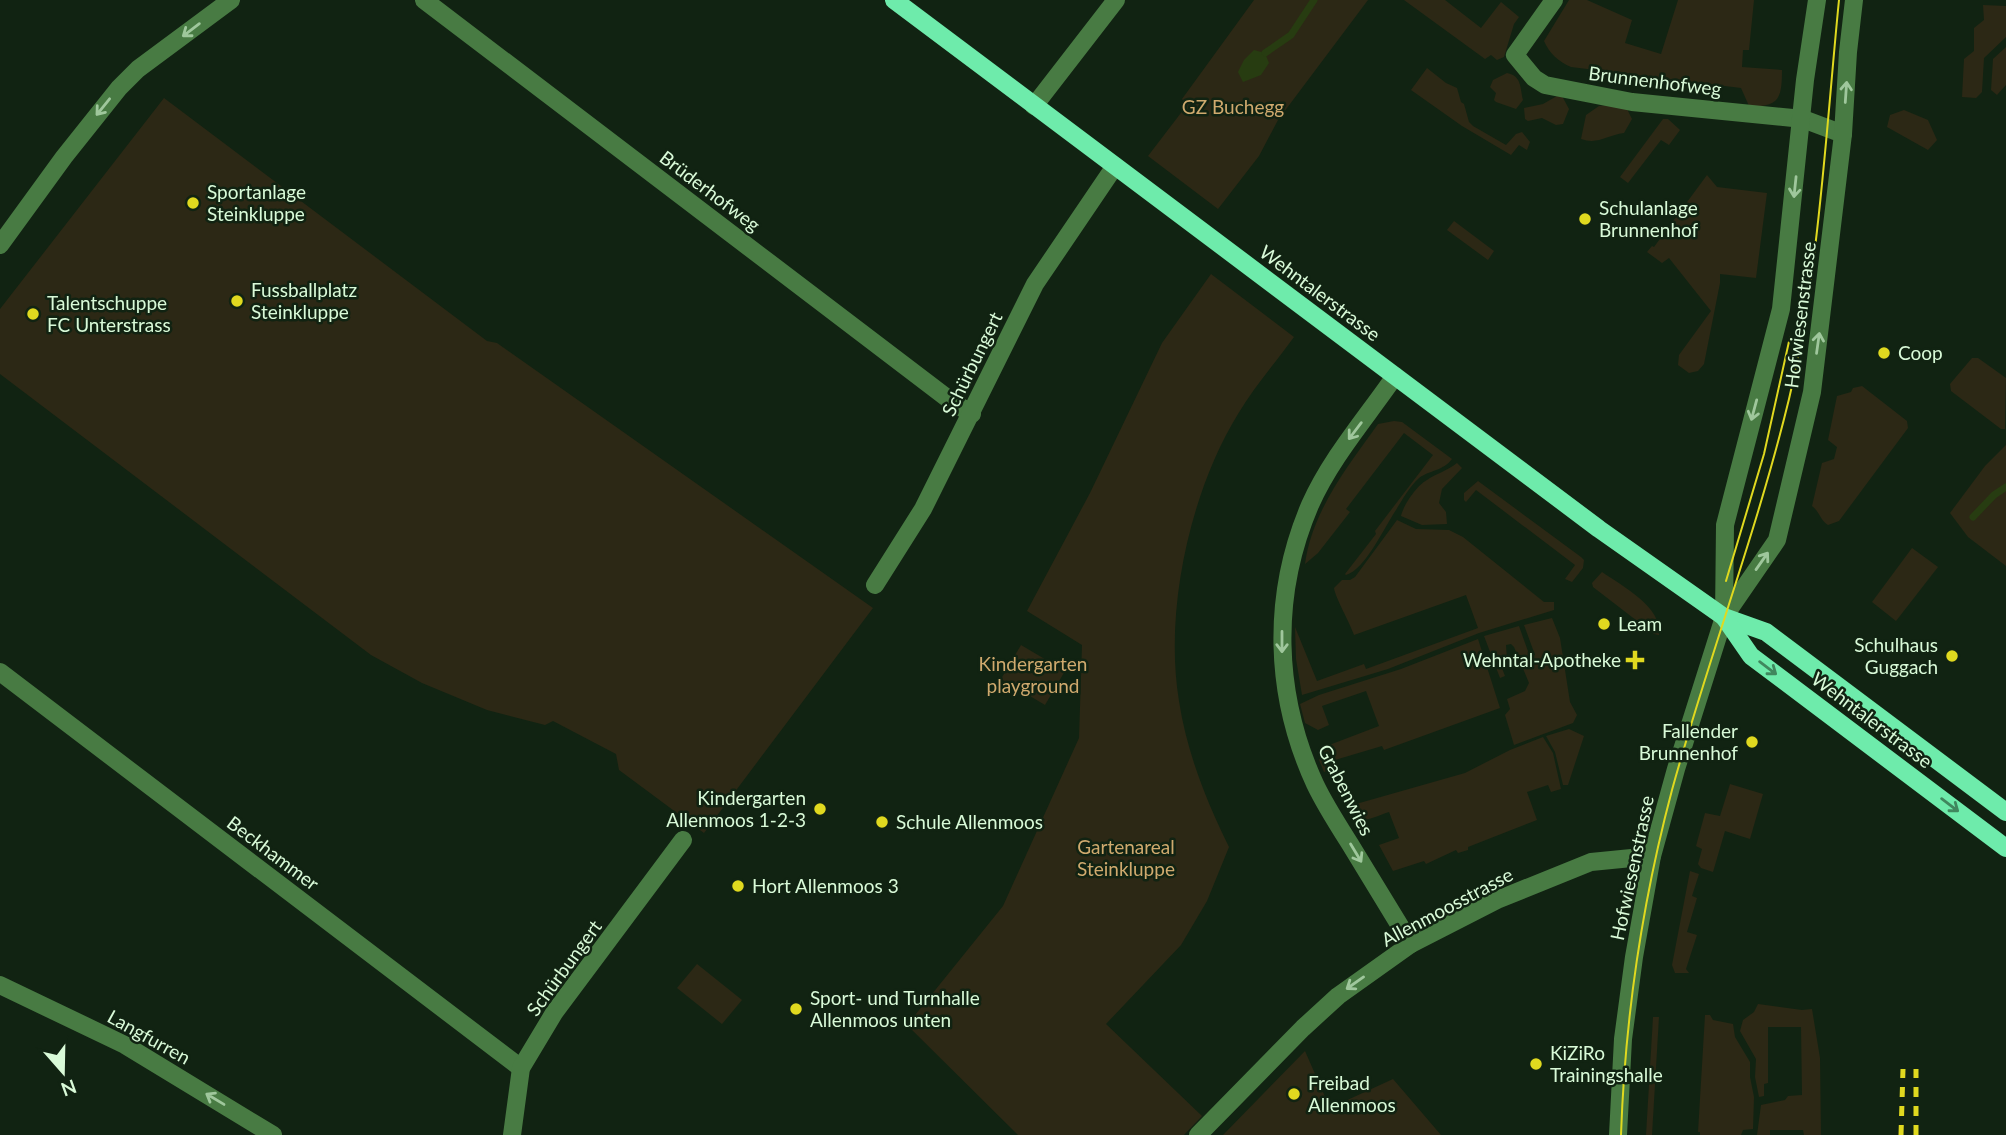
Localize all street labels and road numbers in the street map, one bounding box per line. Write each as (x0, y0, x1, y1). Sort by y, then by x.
street label: Brunnenhofweg (1587, 61, 1723, 100)
street label: Brüderhofweg (656, 145, 765, 236)
street label: Wehntalerstrasse (1255, 240, 1385, 345)
street label: Hofwiesenstrasse (1779, 240, 1820, 390)
street label: Schürbungert (936, 308, 1007, 419)
street label: Wehntalerstrasse (1807, 667, 1937, 772)
street label: Grabenwies (1314, 740, 1379, 839)
street label: Hofwiesenstrasse (1605, 793, 1658, 942)
street label: Beckhammer (223, 811, 324, 895)
street label: Allenmoosstrasse (1377, 862, 1516, 951)
street label: Schürbungert (521, 915, 606, 1020)
street label: Langfurren (104, 1004, 195, 1069)

